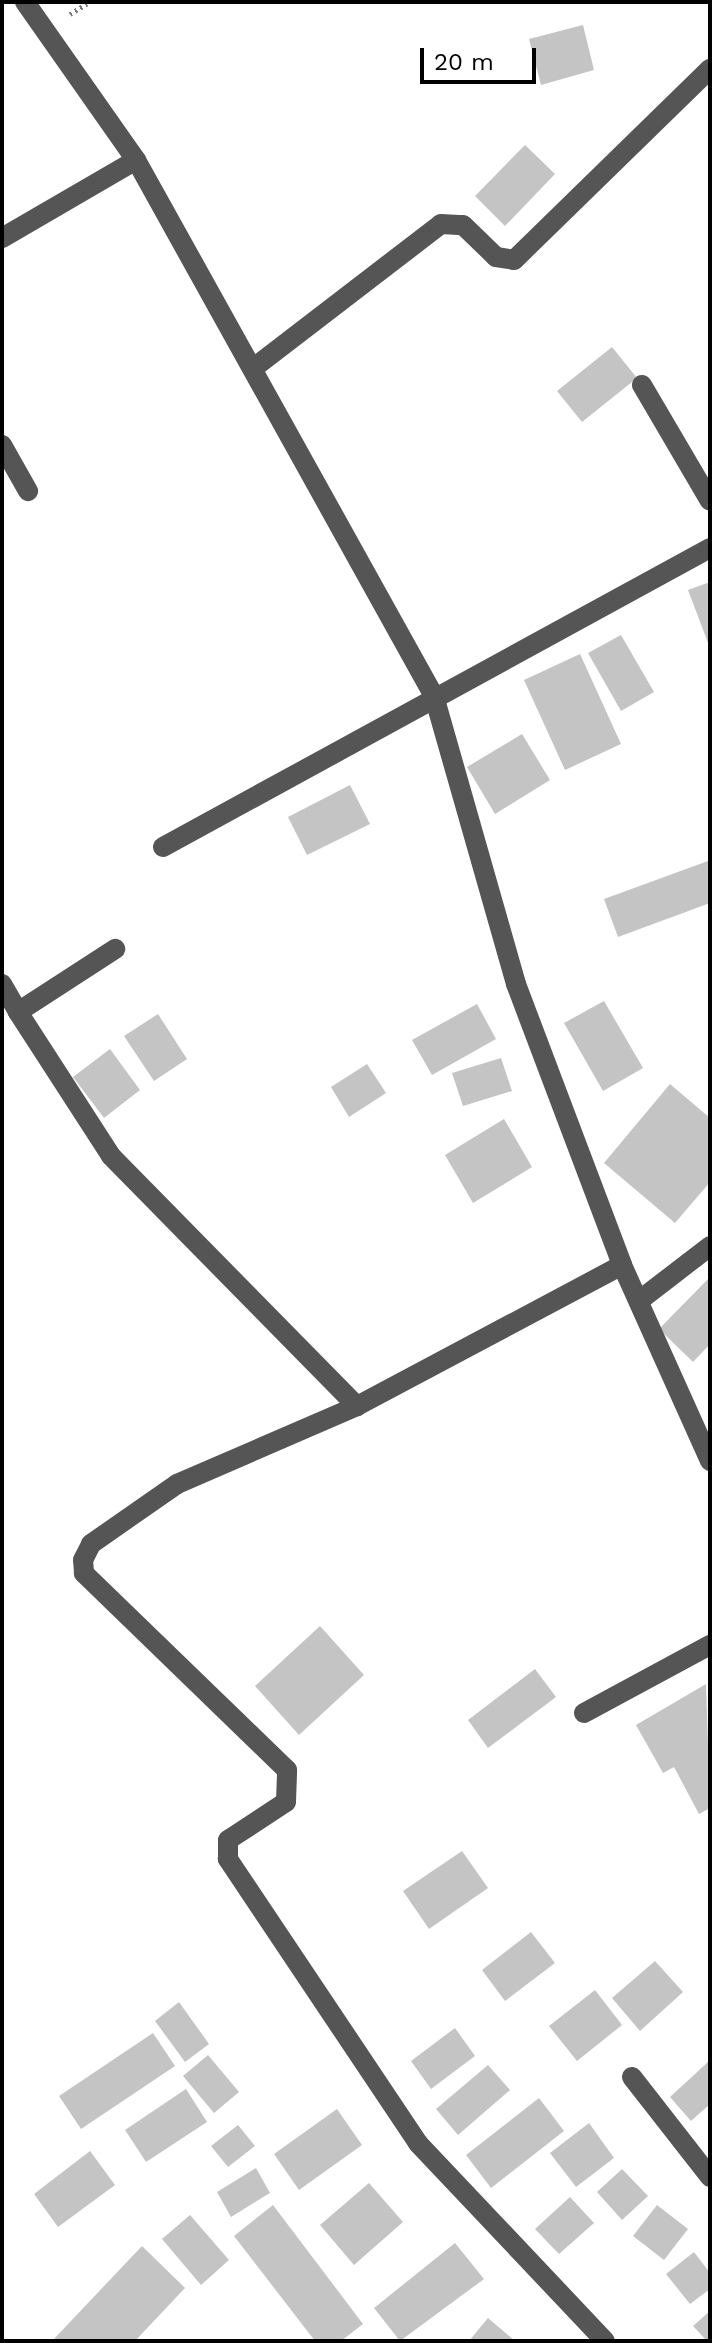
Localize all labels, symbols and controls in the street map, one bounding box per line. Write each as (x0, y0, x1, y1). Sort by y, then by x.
scale bar (424, 32, 540, 82)
text: 20 m (434, 48, 494, 76)

